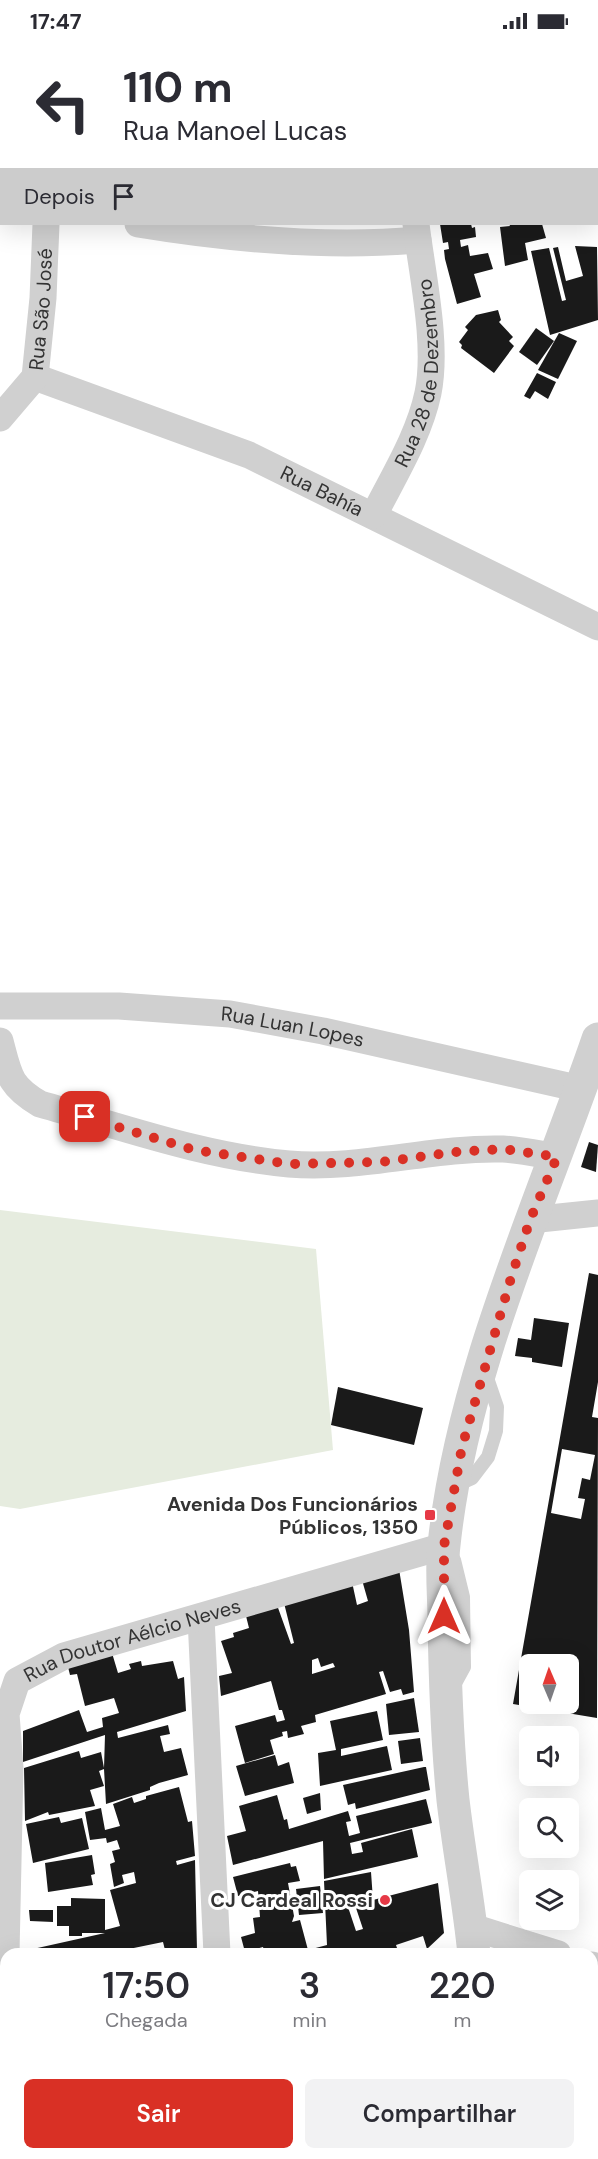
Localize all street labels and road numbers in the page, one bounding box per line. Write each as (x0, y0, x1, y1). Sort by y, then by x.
street label: Rua São José (23, 248, 58, 372)
street label: Rua 28 de Dezembro (388, 277, 444, 471)
street label: Rua Bahía (276, 459, 368, 522)
street label: Rua Luan Lopes (220, 1000, 367, 1053)
street label: Rua Doutor Aélcio Neves (19, 1593, 244, 1688)

